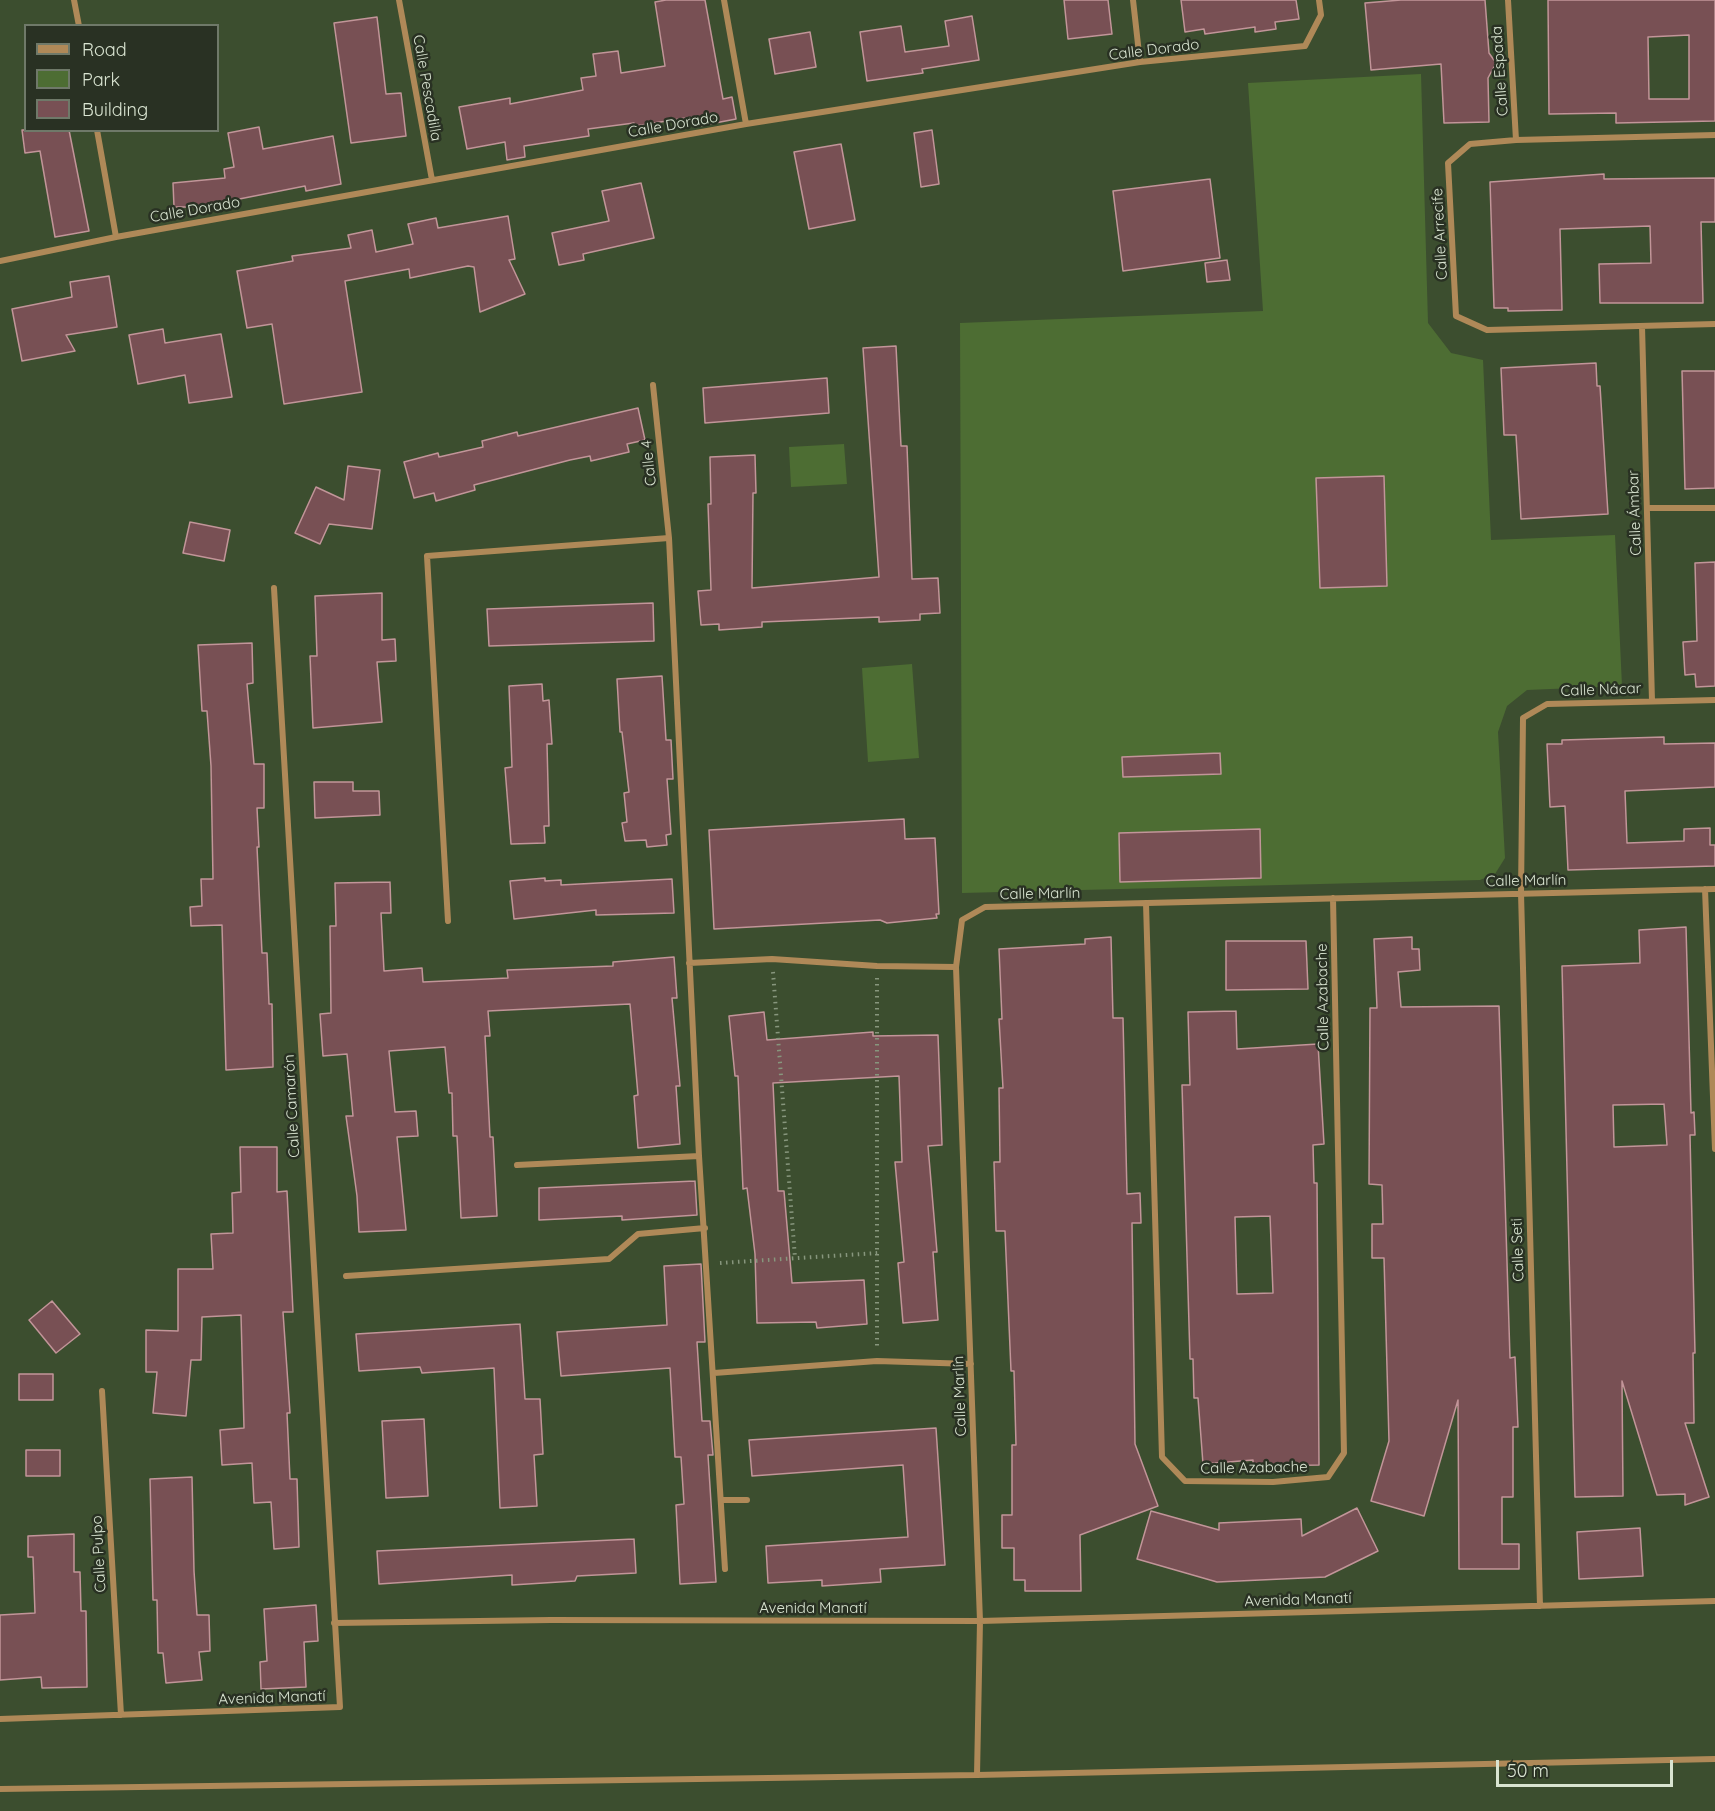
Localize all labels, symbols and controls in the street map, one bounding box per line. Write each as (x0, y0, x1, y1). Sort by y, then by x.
legend (24, 24, 219, 132)
street label: Calle Espada (1488, 25, 1512, 117)
street label: Calle Pescadilla (409, 33, 445, 143)
street label: Calle Dorado (1108, 36, 1200, 64)
text: Road (82, 38, 127, 61)
text: Park (82, 68, 120, 91)
text: Building (82, 98, 148, 121)
street label: Calle Dorado (627, 108, 719, 142)
street label: Calle Arrecife (1429, 188, 1451, 280)
street label: Calle Dorado (149, 193, 241, 227)
street label: Calle 4 (638, 439, 660, 487)
street label: Calle Ámbar (1625, 470, 1645, 556)
street label: Calle Nácar (1560, 680, 1642, 700)
street label: Calle Marlín (1485, 871, 1567, 891)
street label: Calle Marlín (999, 884, 1081, 904)
street label: Calle Azabache (1313, 943, 1333, 1051)
street label: Calle Camarón (280, 1054, 304, 1158)
street label: Calle Seti (1508, 1218, 1528, 1282)
street label: Calle Marlín (950, 1355, 970, 1437)
street label: Calle Azabache (1200, 1458, 1308, 1478)
street label: Calle Pulpo (88, 1515, 110, 1593)
street label: Avenida Manatí (1244, 1589, 1352, 1611)
street label: Avenida Manatí (759, 1599, 867, 1617)
street label: Avenida Manatí (218, 1687, 326, 1709)
scale bar (1499, 1748, 1676, 1786)
text: 50 m (1507, 1759, 1549, 1782)

